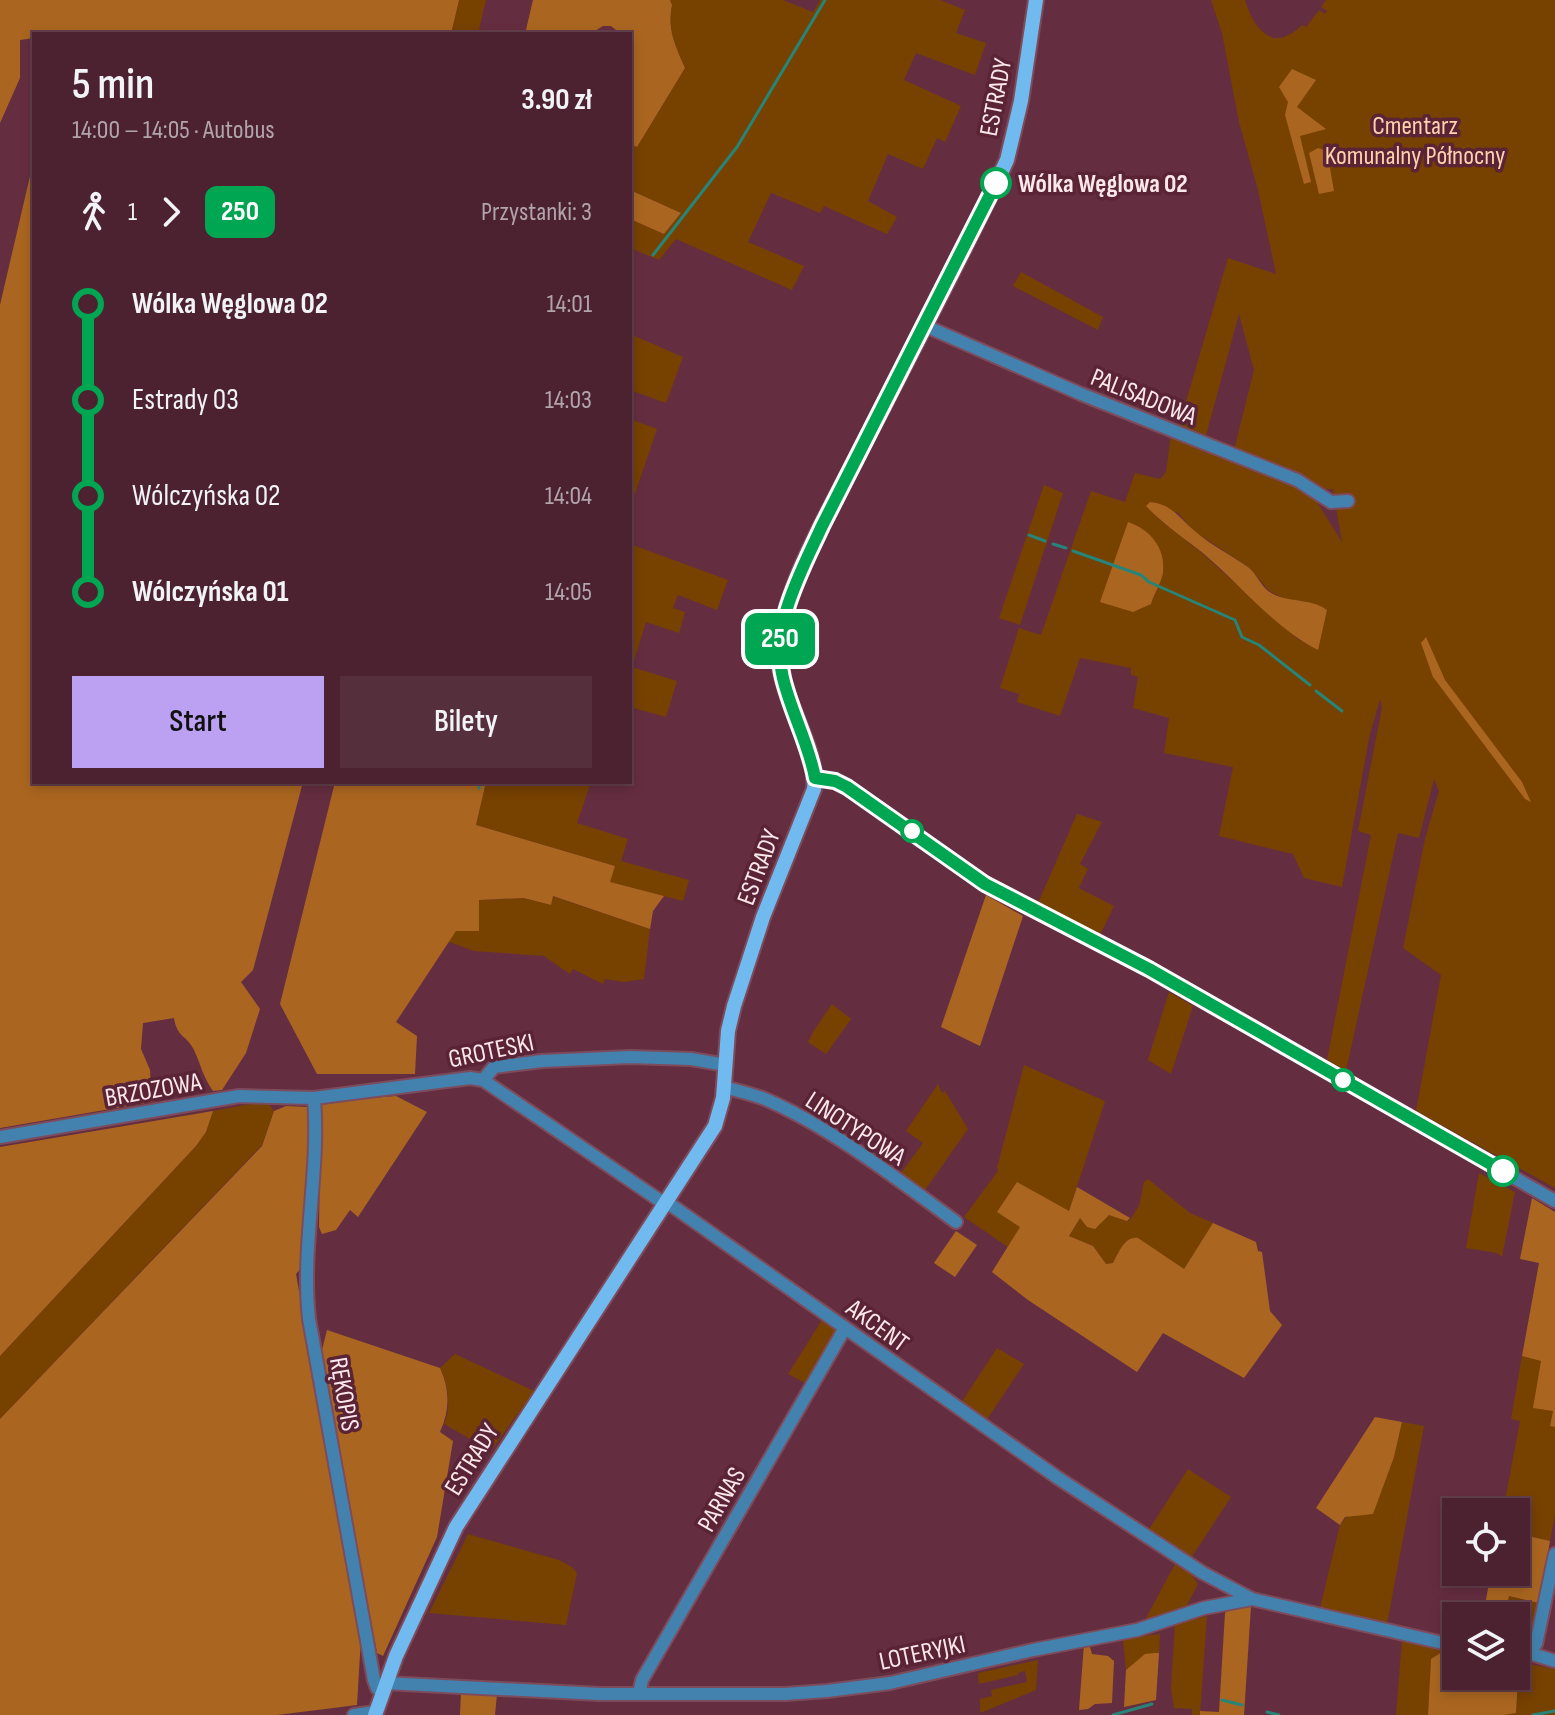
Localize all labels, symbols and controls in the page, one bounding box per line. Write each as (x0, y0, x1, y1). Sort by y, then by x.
street label: ESTRADY (974, 56, 1019, 139)
text: 5 min (72, 58, 154, 111)
text: 3.90 zł (521, 82, 592, 118)
park label: Cmentarz Komunalny Północny (1325, 111, 1505, 172)
text: 14:00 – 14:05 · Autobus (72, 115, 275, 146)
marker: Wólka Węglowa 02 (981, 168, 1011, 198)
place label: Wólka Węglowa 02 (1018, 169, 1188, 200)
icon: walk (72, 190, 116, 234)
icon: forward (149, 190, 193, 234)
text: 250 (221, 195, 259, 228)
text: 1 (128, 197, 137, 228)
text: Przystanki: 3 (481, 197, 592, 228)
text: Wólka Węglowa 02 (132, 286, 328, 322)
text: 14:01 (546, 289, 592, 320)
street label: PALISADOWA (1086, 362, 1202, 433)
text: Estrady 03 (132, 382, 239, 418)
text: 14:03 (545, 385, 592, 416)
text: Wólczyńska 02 (132, 478, 280, 514)
text: 14:04 (545, 481, 592, 512)
text: Wólczyńska 01 (132, 574, 289, 610)
text: 14:05 (545, 577, 592, 608)
line badge: 250 (734, 613, 826, 665)
text: 250 (761, 622, 799, 655)
button: Start (72, 676, 324, 768)
button: Bilety (340, 676, 592, 768)
unlabelled marker (901, 820, 923, 842)
street label: ESTRADY (731, 825, 788, 910)
street label: GROTESKI (446, 1027, 537, 1076)
street label: BRZOZOWA (103, 1067, 205, 1114)
unlabelled marker (1332, 1069, 1354, 1091)
street label: LINOTYPOWA (799, 1085, 912, 1174)
unlabelled marker (1488, 1156, 1518, 1186)
street label: AKCENT (839, 1293, 914, 1359)
street label: RĘKOPIS (322, 1355, 365, 1434)
street label: ESTRADY (438, 1418, 506, 1501)
street label: PARNAS (692, 1462, 753, 1537)
map controls (1442, 1498, 1530, 1690)
button: locate (1442, 1498, 1530, 1586)
button: layers (1442, 1602, 1530, 1690)
street label: LOTERYJKI (876, 1629, 968, 1678)

